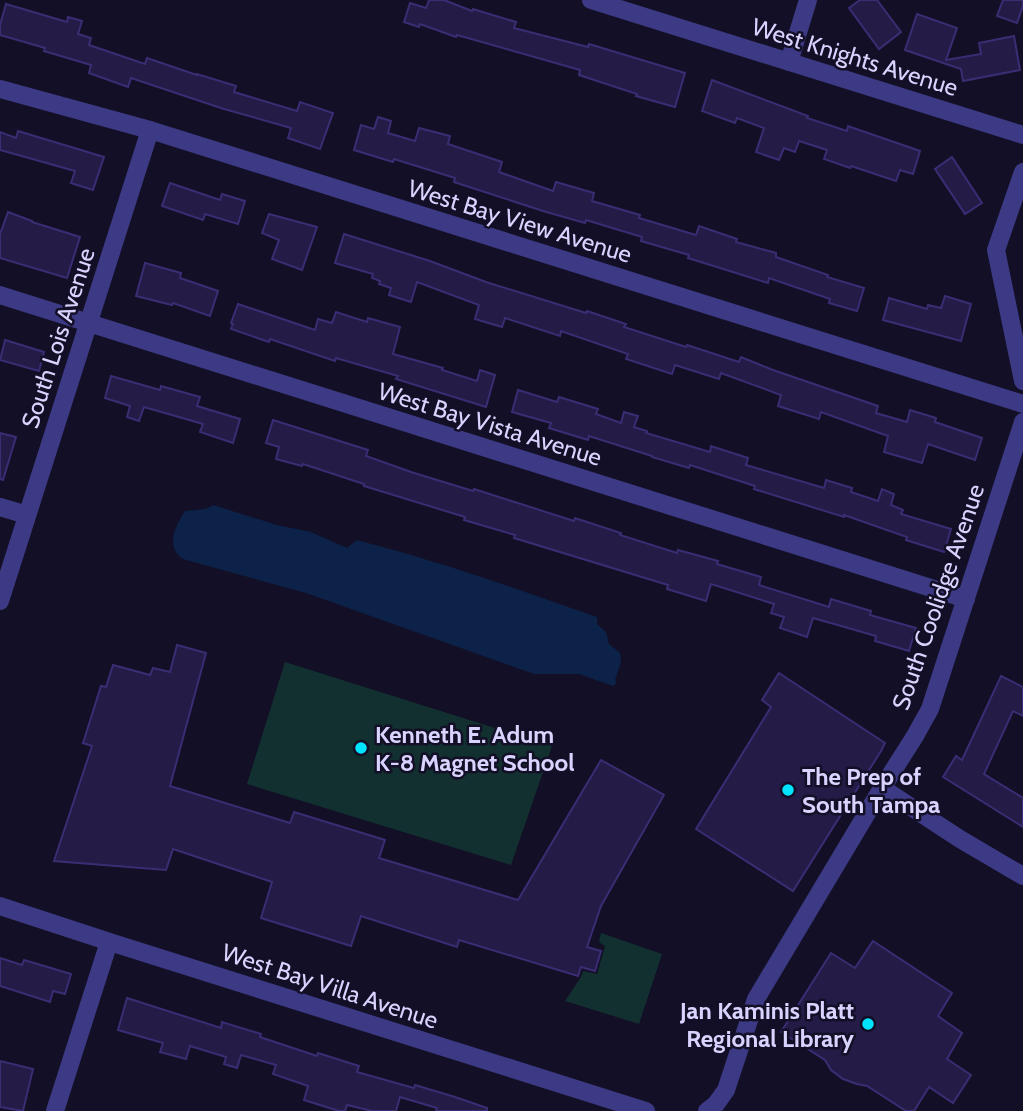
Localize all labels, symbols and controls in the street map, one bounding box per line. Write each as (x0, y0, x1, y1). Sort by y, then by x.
street label: West Knights Avenue (748, 12, 962, 102)
street label: West Bay View Avenue (405, 173, 635, 269)
street label: South Lois Avenue (15, 244, 101, 432)
street label: West Bay Vista Avenue (375, 376, 605, 472)
street label: South Coolidge Avenue (886, 480, 990, 714)
place label: Kenneth E. Adum K-8 Magnet School (375, 720, 575, 777)
marker: Kenneth E. Adum K-8 Magnet School (353, 740, 369, 756)
place label: The Prep of South Tampa (802, 762, 940, 819)
marker: The Prep of South Tampa (780, 782, 796, 798)
street label: West Bay Villa Avenue (218, 937, 442, 1035)
place label: Jan Kaminis Platt Regional Library (679, 996, 854, 1053)
marker: Jan Kaminis Platt Regional Library (860, 1016, 876, 1032)

